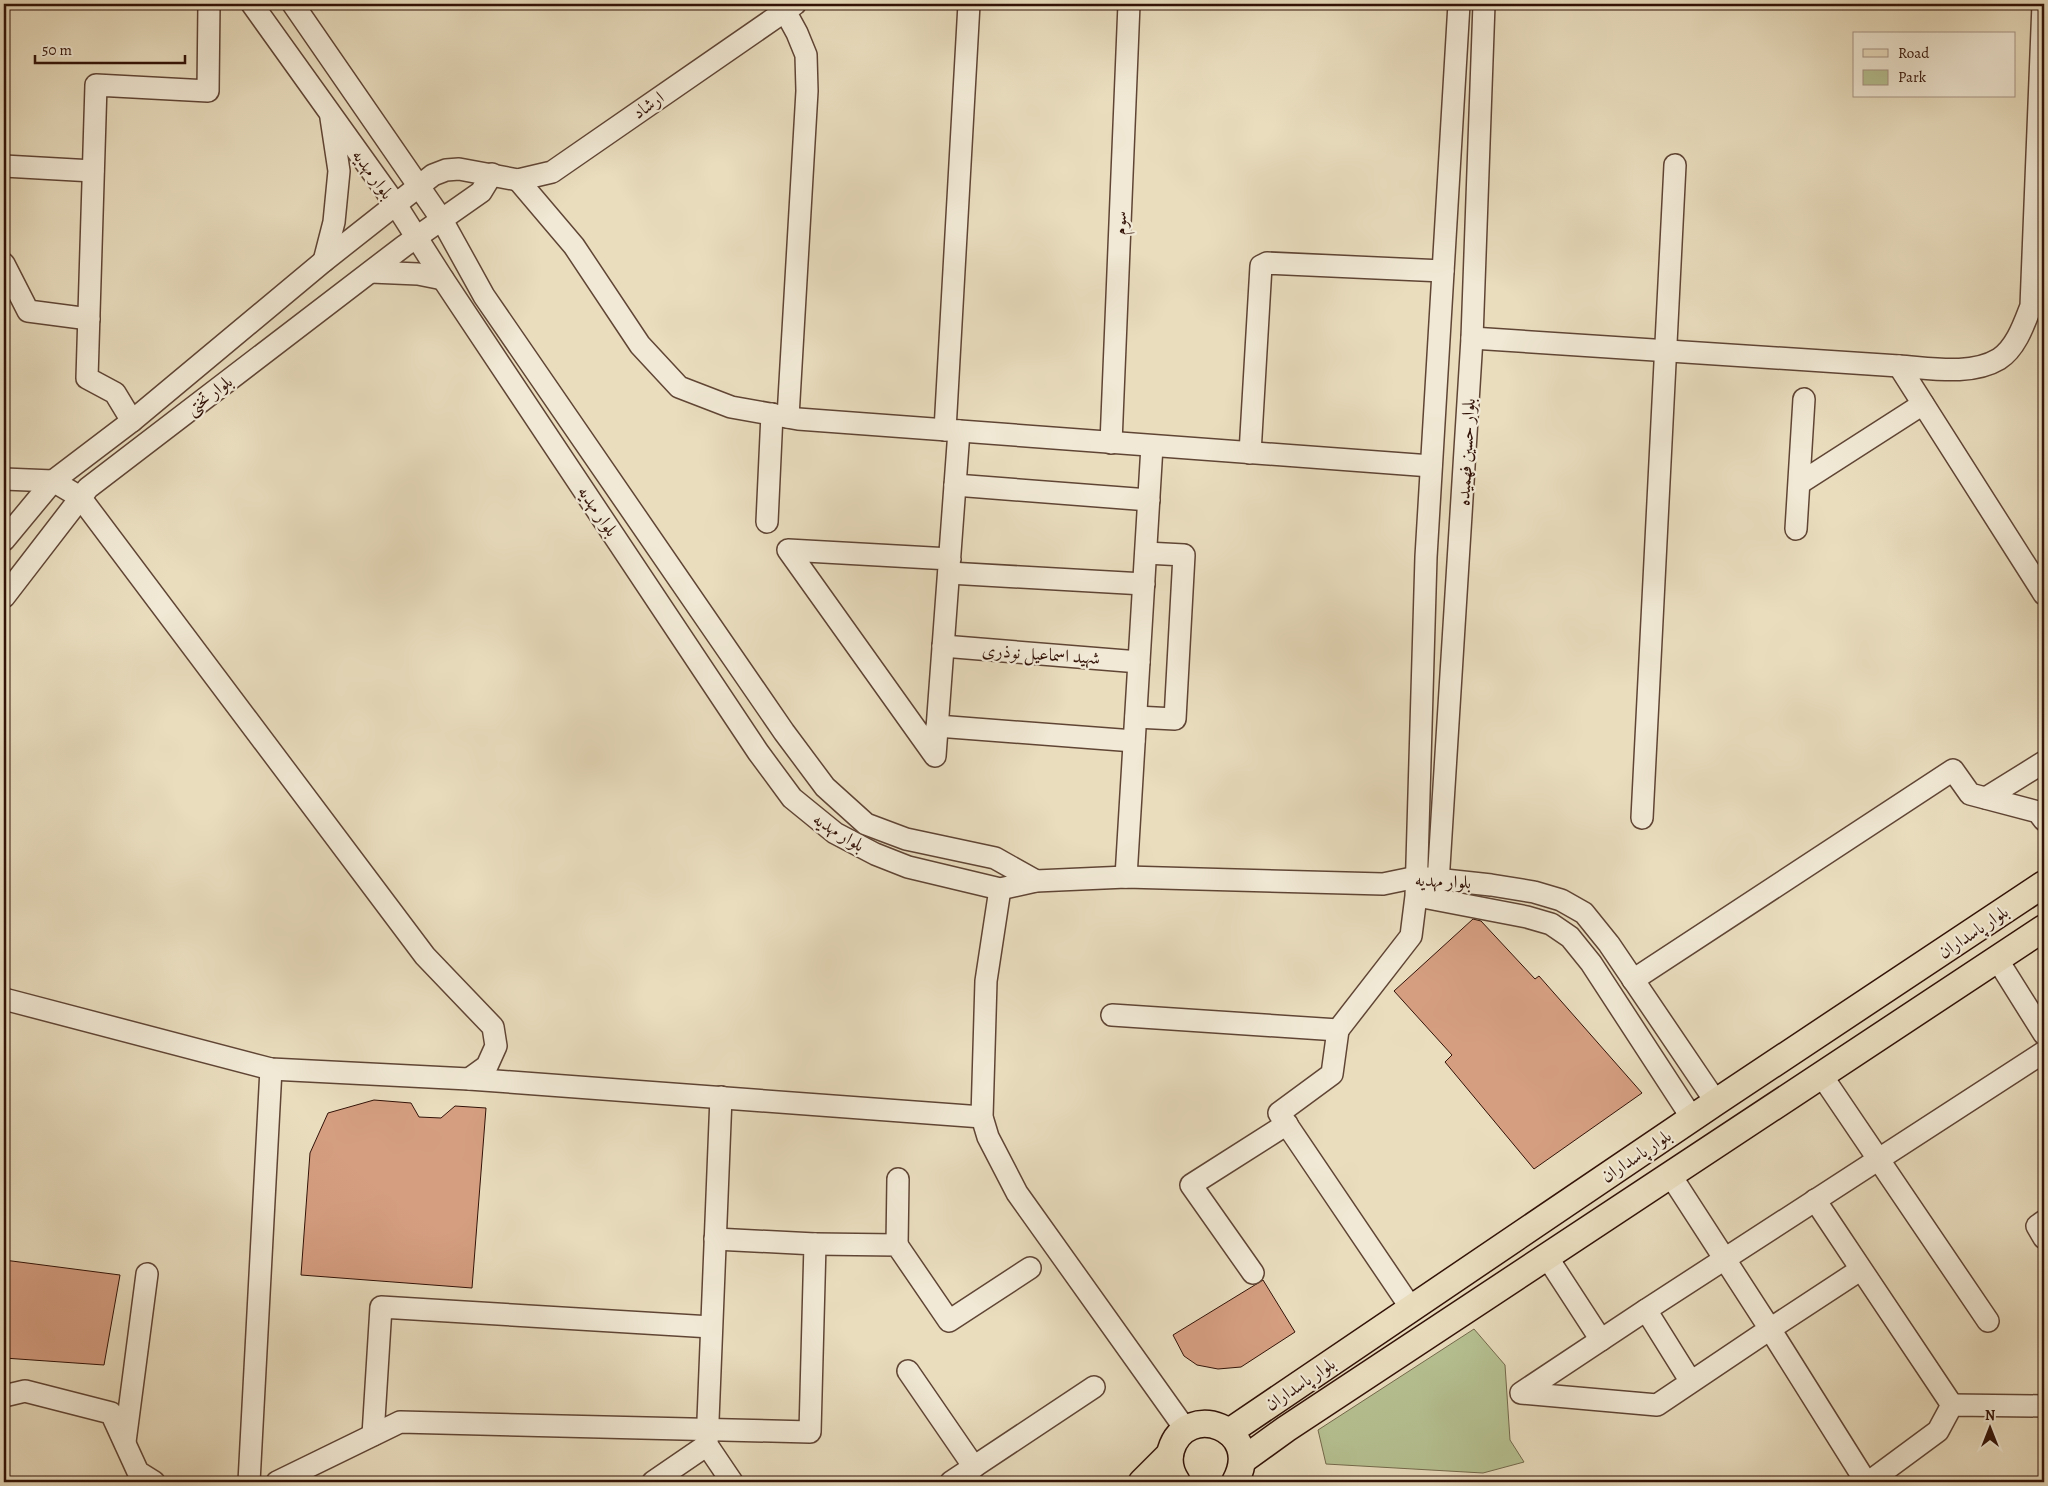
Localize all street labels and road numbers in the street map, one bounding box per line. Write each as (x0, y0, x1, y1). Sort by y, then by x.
street label: ارشاد (627, 86, 669, 124)
street label: بلوار مهدیه (347, 144, 399, 204)
street label: سوم (1108, 210, 1136, 236)
street label: بلوار تختی (181, 369, 238, 421)
street label: بلوار حسین فهمیده (1451, 398, 1481, 506)
street label: بلوار مهدیه (572, 481, 624, 541)
street label: شهید اسماعیل نوذری (981, 638, 1101, 671)
street label: بلوار مهدیه (809, 807, 869, 857)
street label: بلوار مهدیه (1414, 868, 1472, 894)
street label: بلوار پاسداران (1933, 900, 2013, 965)
street label: بلوار پاسداران (1596, 1124, 1676, 1189)
street label: بلوار پاسداران (1260, 1352, 1340, 1417)

